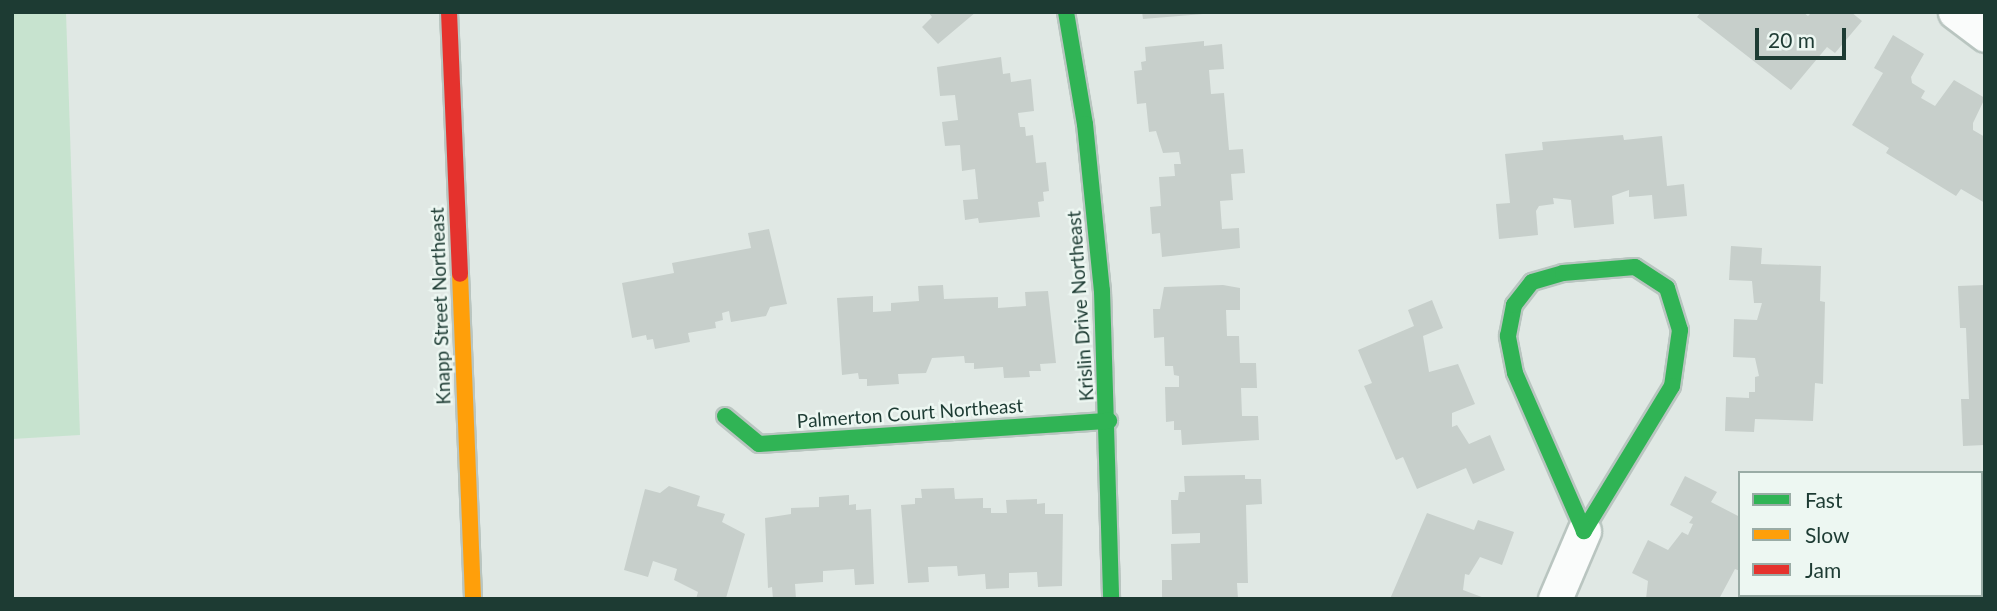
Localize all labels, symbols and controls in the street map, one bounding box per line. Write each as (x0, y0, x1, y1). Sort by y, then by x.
scale bar (1759, 14, 1850, 58)
text: 20 m (1768, 27, 1815, 52)
street label: Knapp Street Northeast (425, 207, 455, 405)
street label: Krislin Drive Northeast (1062, 210, 1098, 402)
street label: Palmerton Court Northeast (796, 394, 1024, 432)
legend (1738, 471, 1983, 597)
text: Fast (1805, 487, 1842, 512)
text: Slow (1805, 522, 1849, 547)
text: Jam (1805, 557, 1841, 582)

